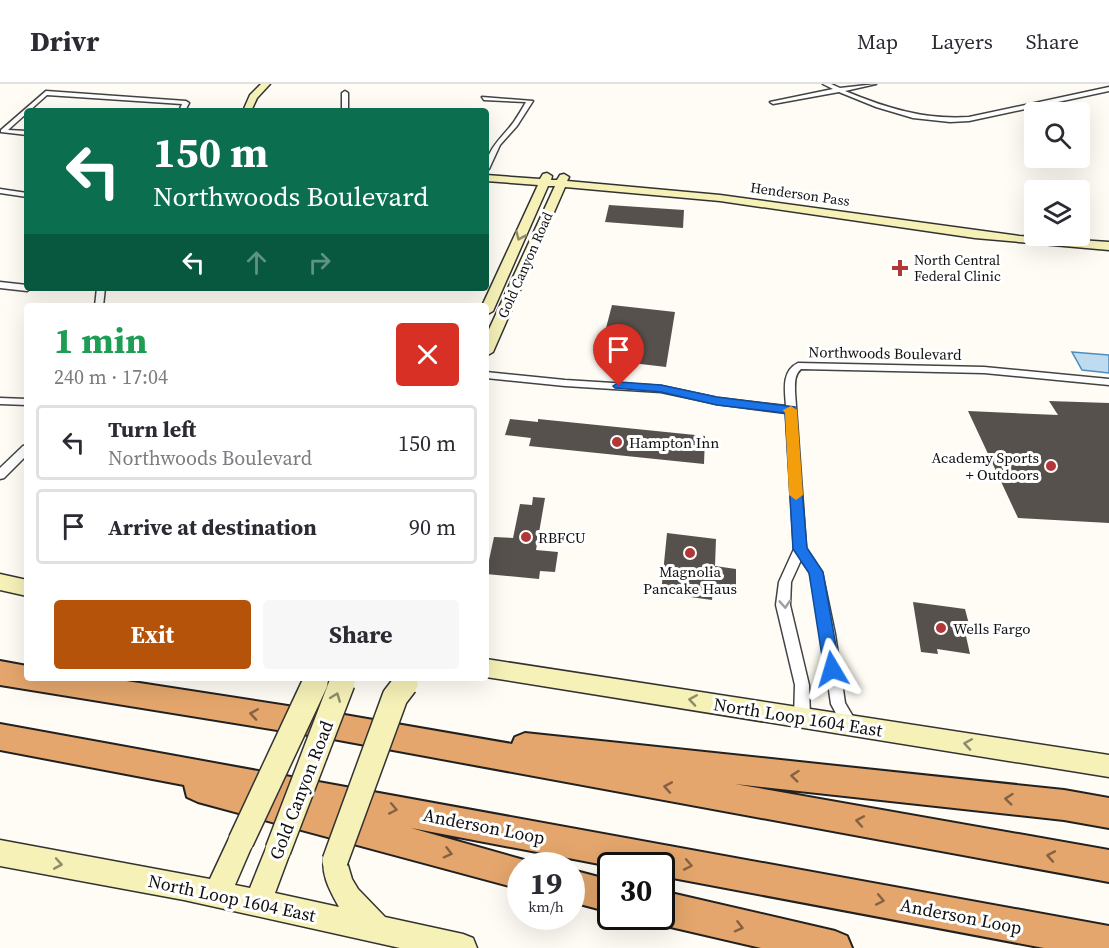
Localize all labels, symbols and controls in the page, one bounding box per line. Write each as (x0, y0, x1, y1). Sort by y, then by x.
text: Drivr (30, 22, 99, 60)
text: Map (857, 27, 898, 56)
text: Layers (931, 27, 993, 56)
text: Share (1026, 27, 1079, 56)
map controls (1024, 102, 1090, 246)
button: search (1024, 102, 1090, 168)
text: 150 m (153, 123, 268, 181)
icon: left (54, 132, 132, 210)
street label: Henderson Pass (749, 177, 851, 211)
text: Northwoods Boulevard (153, 178, 429, 215)
button: layers (1024, 180, 1090, 246)
street label: Gold Canyon Road (493, 209, 557, 321)
one-way arrow (515, 230, 527, 241)
icon: left (177, 246, 210, 279)
icon: ahead (240, 246, 273, 279)
icon: right (303, 246, 336, 279)
place label: North Central Federal Clinic (914, 250, 1001, 286)
marker: North Central Federal Clinic (891, 259, 909, 277)
text: 1 min (54, 316, 147, 365)
button: close (396, 323, 459, 386)
pin (593, 324, 644, 386)
icon: arrive (602, 333, 635, 366)
street label: Northwoods Boulevard (808, 341, 962, 365)
text: 240 m · 17:04 (54, 363, 168, 391)
text: Turn left (108, 414, 196, 444)
icon: left (57, 426, 90, 459)
text: 150 m (398, 428, 456, 458)
place label: Hampton Inn (629, 432, 719, 453)
marker: Hampton Inn (610, 435, 624, 449)
text: Northwoods Boulevard (108, 444, 312, 472)
place label: Academy Sports + Outdoors (931, 447, 1039, 485)
marker: Academy Sports + Outdoors (1044, 459, 1058, 473)
icon: arrive (57, 510, 90, 543)
text: Arrive at destination (108, 512, 317, 542)
text: 90 m (409, 512, 456, 542)
place label: RBFCU (538, 527, 586, 548)
marker: RBFCU (519, 530, 533, 544)
marker: Magnolia Pancake Haus (683, 546, 697, 560)
place label: Magnolia Pancake Haus (643, 561, 737, 599)
one-way arrow (778, 599, 791, 609)
button: Exit (54, 600, 251, 669)
button: Share (263, 600, 459, 669)
place label: Wells Fargo (953, 618, 1031, 639)
marker: Wells Fargo (934, 621, 948, 635)
position arrow (800, 637, 864, 701)
street label: North Loop 1604 East (712, 691, 884, 743)
one-way arrow (329, 692, 342, 703)
one-way arrow (688, 695, 697, 707)
one-way arrow (250, 708, 259, 720)
street label: Gold Canyon Road (263, 717, 339, 863)
one-way arrow (964, 738, 973, 750)
one-way arrow (790, 770, 799, 783)
one-way arrow (663, 781, 673, 794)
one-way arrow (1005, 794, 1014, 806)
one-way arrow (388, 802, 398, 815)
street label: Anderson Loop (421, 802, 547, 850)
one-way arrow (855, 815, 865, 828)
one-way arrow (442, 846, 452, 859)
one-way arrow (1047, 850, 1057, 863)
speed limit sign: 30 (597, 852, 675, 930)
one-way arrow (53, 857, 62, 869)
one-way arrow (683, 858, 693, 871)
text: 19 (530, 863, 562, 904)
street label: North Loop 1604 East (146, 868, 318, 928)
street label: Anderson Loop (898, 892, 1024, 940)
one-way arrow (875, 894, 884, 906)
text: km/h (528, 896, 564, 917)
one-way arrow (734, 919, 744, 932)

